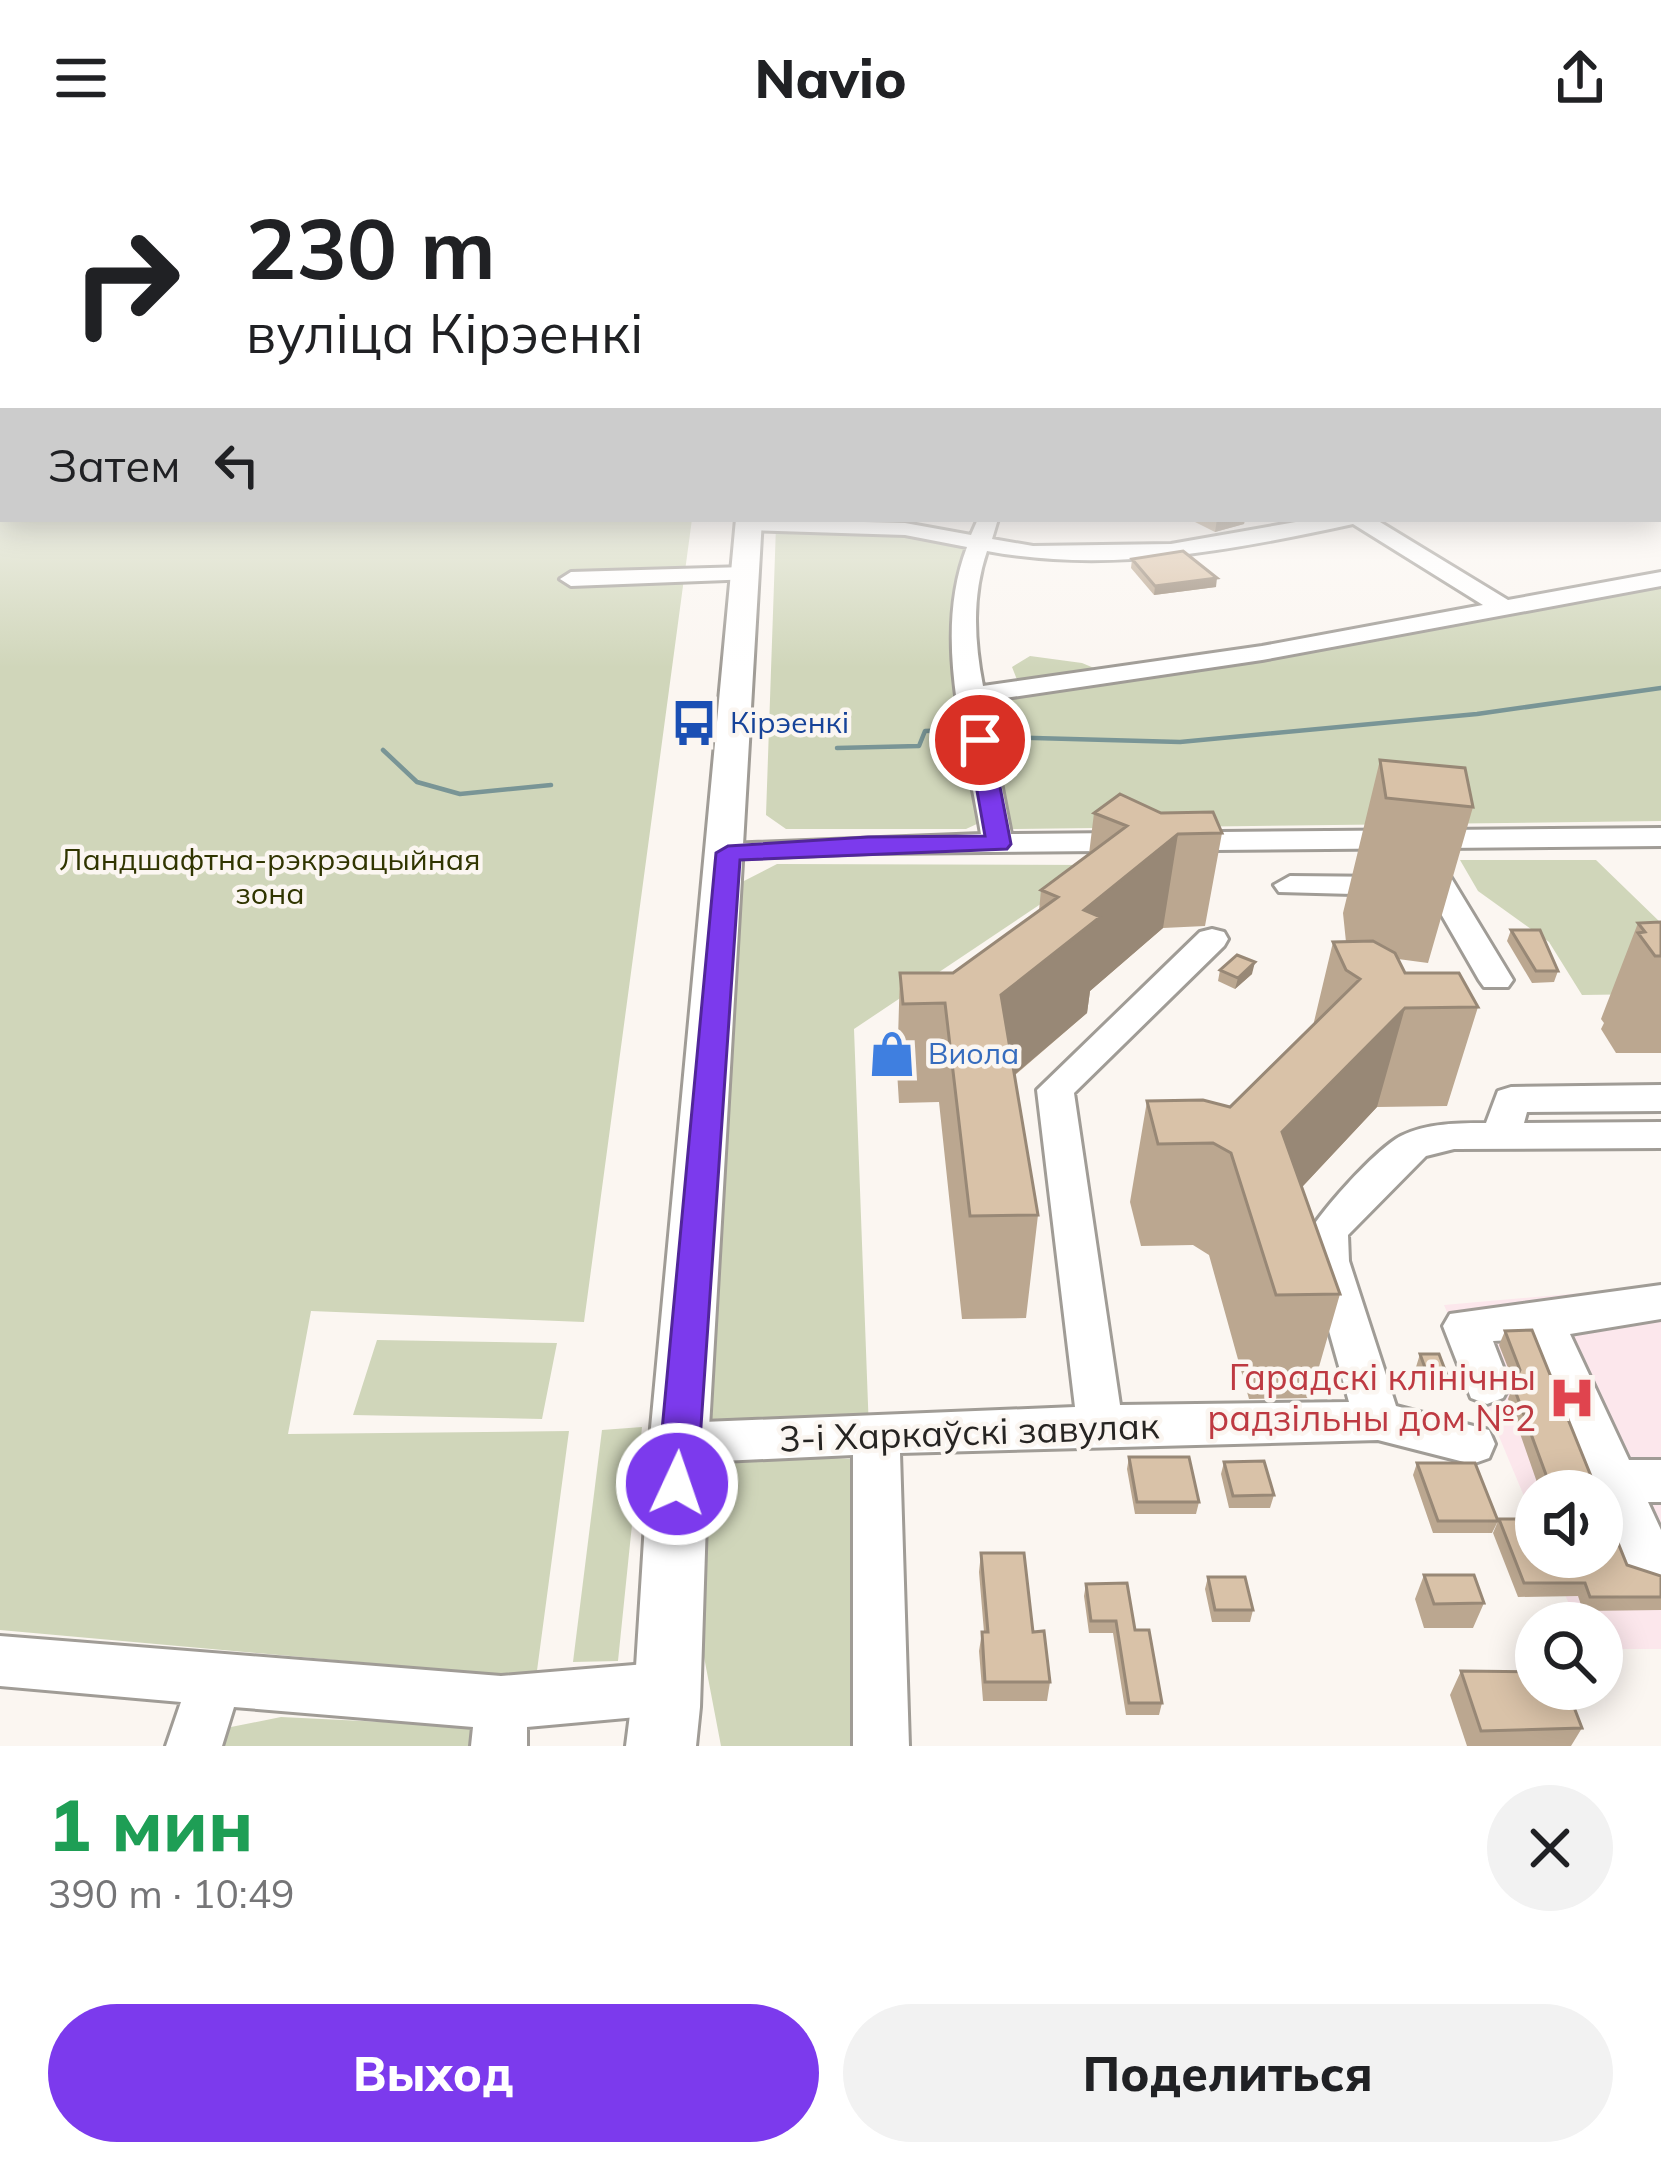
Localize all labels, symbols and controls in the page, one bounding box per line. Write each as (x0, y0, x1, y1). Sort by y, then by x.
text: Navio (754, 44, 907, 112)
icon: menu (48, 45, 114, 111)
icon: share (1547, 45, 1613, 111)
text: 230 m (246, 195, 496, 300)
icon: right (48, 204, 204, 360)
text: вуліца Кірэенкі (246, 299, 643, 367)
icon: left (204, 432, 270, 498)
text: Затем (48, 437, 180, 493)
pin (929, 689, 1031, 791)
bus stop icon: Кірэенкі (669, 698, 719, 748)
place label: Кірэенкі (730, 703, 849, 741)
icon: arrive (947, 707, 1013, 773)
park label: Ландшафтна-рэкрэацыйная зона (60, 840, 480, 912)
shop icon: Виола (867, 1029, 917, 1079)
place label: Виола (928, 1034, 1019, 1072)
place label: Гарадскі клінічны радзільны дом №2 (1207, 1354, 1536, 1440)
hospital icon: Гарадскі клінічны радзільны дом №2 (1547, 1373, 1597, 1423)
street label: 3-і Харкаўскі завулак (778, 1402, 1160, 1461)
position arrow (614, 1421, 740, 1547)
map controls (1515, 1470, 1623, 1710)
button: sound (1515, 1470, 1623, 1578)
button: search (1515, 1602, 1623, 1710)
text: 1 мин (48, 1779, 253, 1869)
button: close (1487, 1785, 1613, 1911)
text: 390 m · 10:49 (48, 1869, 294, 1918)
button: Выход (48, 2004, 819, 2142)
button: Поделиться (843, 2004, 1613, 2142)

